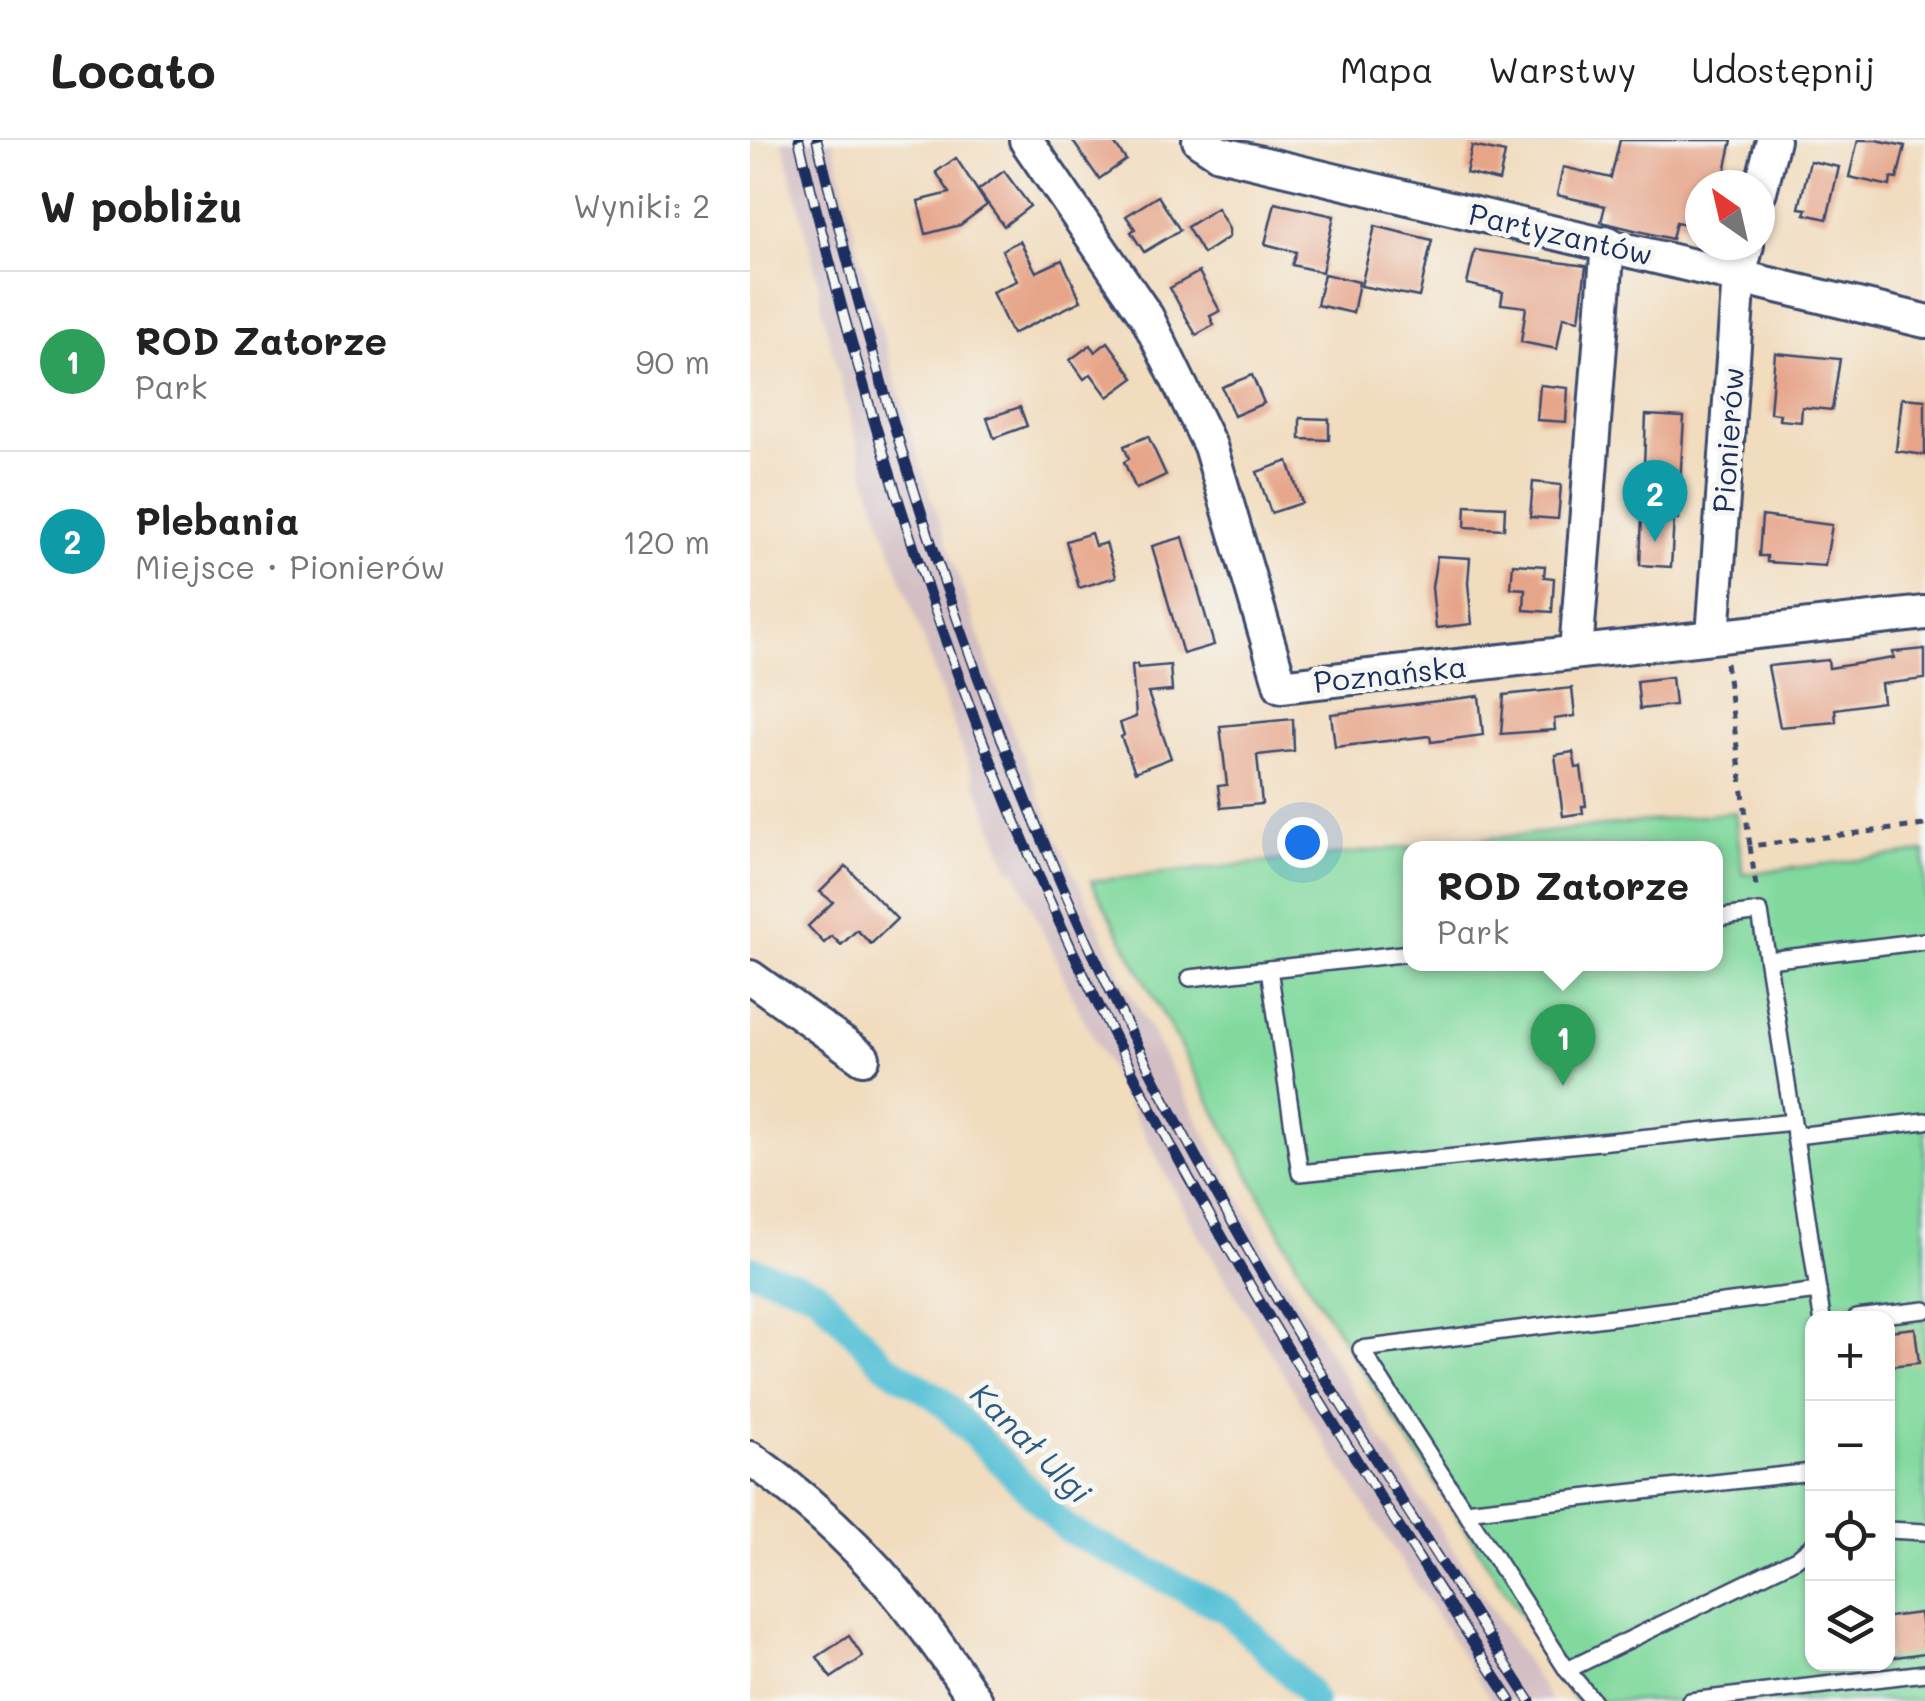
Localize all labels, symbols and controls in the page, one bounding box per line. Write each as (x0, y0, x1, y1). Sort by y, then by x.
text: Locato (50, 38, 216, 100)
text: Mapa (1340, 46, 1433, 92)
text: Warstwy (1488, 46, 1636, 92)
text: Udostępnij (1691, 46, 1875, 92)
north arrow (1685, 170, 1775, 260)
text: W pobliżu (40, 178, 243, 233)
text: Wyniki: 2 (573, 184, 710, 226)
street label: Partyzantów (1465, 192, 1657, 274)
text: ROD Zatorze (135, 315, 387, 365)
text: 1 (65, 340, 80, 382)
text: 90 m (636, 340, 710, 382)
text: Park (135, 365, 208, 407)
street label: Pionierów (1702, 366, 1752, 514)
pin: 2 (1622, 460, 1688, 542)
text: Plebania (135, 495, 299, 545)
text: 2 (64, 520, 81, 562)
text: 120 m (622, 520, 710, 562)
text: Miejsce · Pionierów (135, 545, 445, 587)
street label: Poznańska (1311, 645, 1469, 701)
your location (1277, 817, 1328, 868)
popup (1403, 841, 1723, 971)
text: ROD Zatorze (1437, 860, 1689, 910)
text: Park (1437, 910, 1509, 952)
pin: 1 (1530, 1004, 1596, 1086)
map controls (1805, 1311, 1895, 1671)
button: + (1805, 1311, 1895, 1401)
water label: Kanał Ulgi (962, 1372, 1102, 1512)
button: − (1805, 1401, 1895, 1491)
button: locate (1805, 1491, 1895, 1581)
button: layers (1805, 1581, 1895, 1671)

